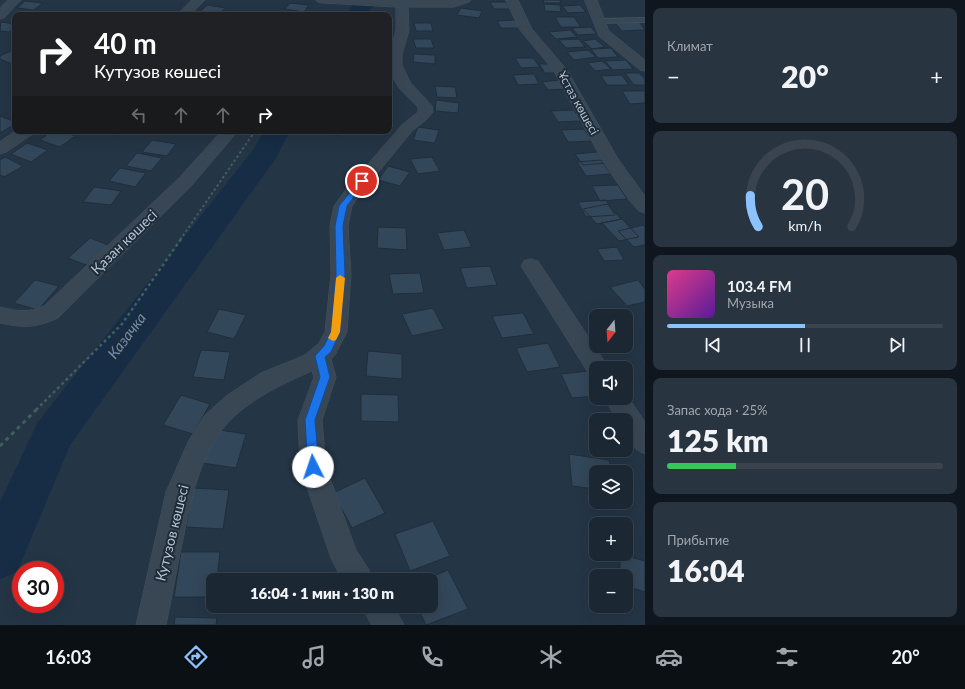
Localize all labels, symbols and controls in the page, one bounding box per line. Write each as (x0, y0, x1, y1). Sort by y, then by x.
text: 40 m (94, 26, 157, 60)
icon: right (28, 28, 80, 80)
text: Климат (667, 38, 713, 54)
text: 20° (781, 58, 829, 94)
text: Кутузов көшесі (94, 60, 221, 82)
text: − (667, 63, 680, 90)
text: + (930, 63, 943, 90)
street label: Ұстаз көшесі (555, 68, 602, 137)
icon: left (128, 104, 150, 126)
icon: ahead (170, 104, 192, 126)
icon: ahead (212, 104, 234, 126)
icon: right (254, 104, 276, 126)
pin (345, 164, 379, 198)
text: 20 (781, 169, 829, 219)
icon: arrive (351, 170, 373, 192)
street label: Қазан көшесі (87, 206, 160, 277)
text: km/h (788, 217, 822, 234)
text: 103.4 FM (727, 277, 792, 295)
text: Музыка (727, 295, 774, 311)
water label: Казачка (103, 309, 149, 362)
north arrow (589, 309, 633, 353)
map controls (589, 309, 633, 613)
icon: previous (702, 334, 724, 356)
icon: pause (794, 334, 816, 356)
icon: next (886, 334, 908, 356)
button: sound (589, 361, 633, 405)
text: Запас хода · 25% (667, 402, 768, 418)
button: search (589, 413, 633, 457)
text: 125 km (667, 422, 768, 458)
position arrow (292, 446, 334, 488)
button: layers (589, 465, 633, 509)
street label: Кутузов көшесі (151, 483, 192, 583)
button: + (589, 517, 633, 561)
text: Прибытие (667, 532, 729, 548)
text: 16:04 (667, 552, 745, 588)
speed limit sign: 30 (12, 561, 64, 613)
button: − (589, 569, 633, 613)
text: 16:04 · 1 мин · 130 m (250, 584, 394, 602)
icon: directions (182, 643, 210, 671)
icon: music (300, 643, 328, 671)
icon: phone (418, 643, 446, 671)
icon: climate (537, 643, 565, 671)
icon: car (655, 643, 683, 671)
icon: filters (773, 643, 801, 671)
text: 16:03 (45, 646, 92, 668)
text: 20° (891, 646, 920, 668)

